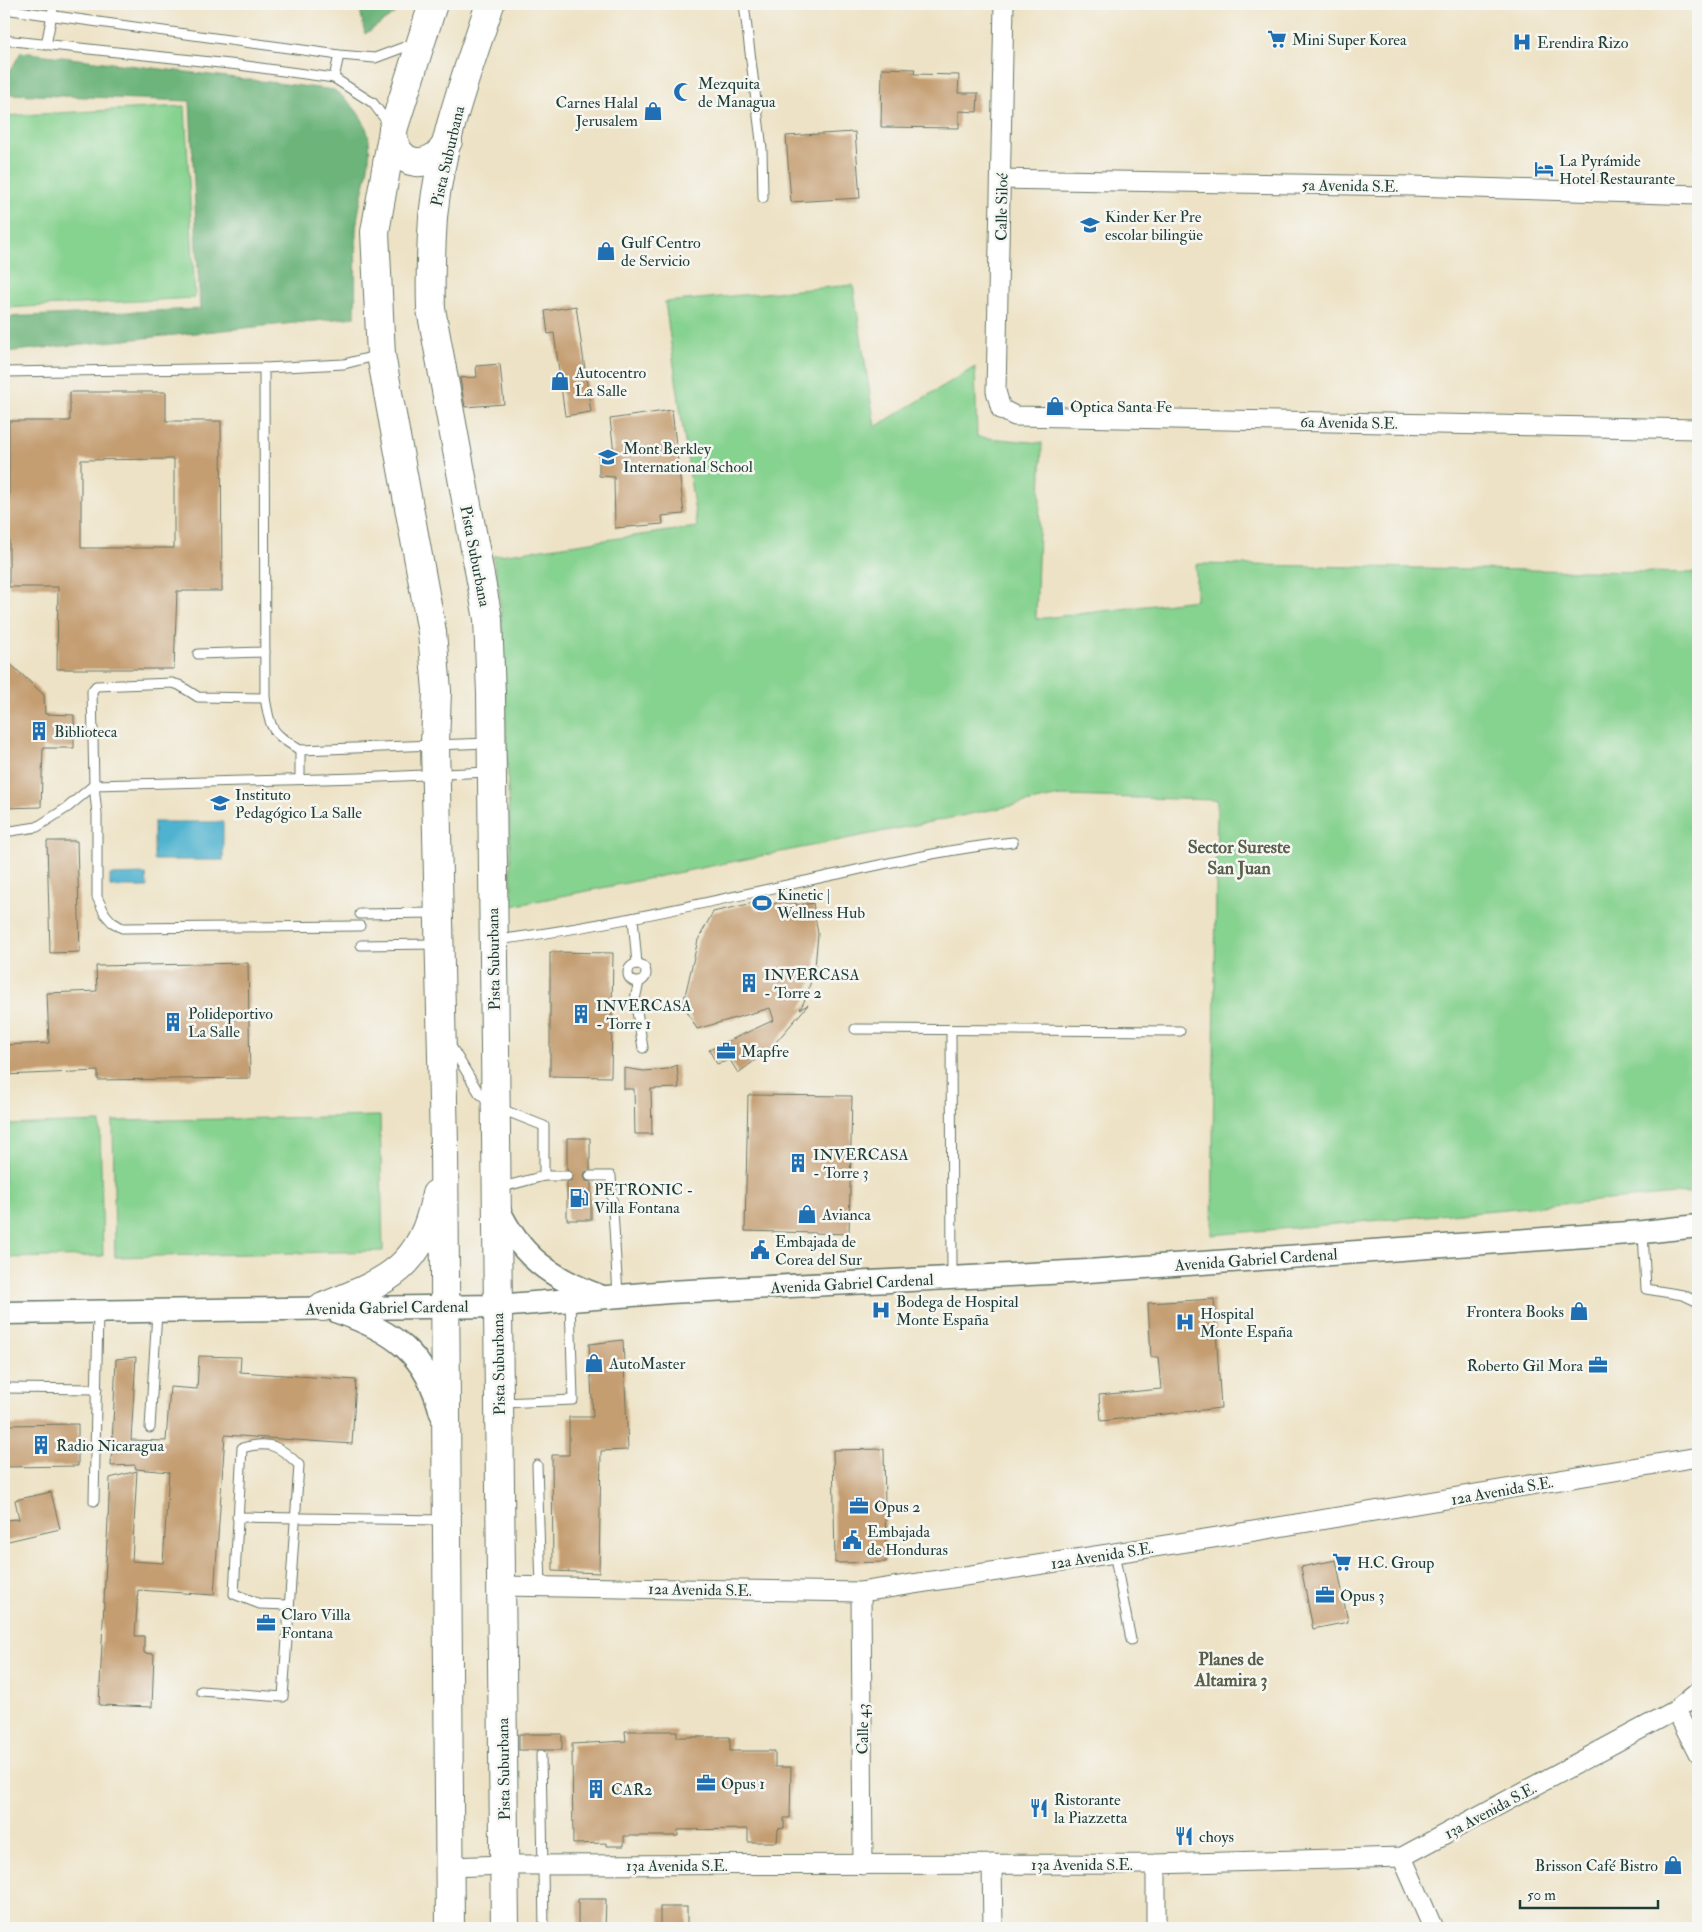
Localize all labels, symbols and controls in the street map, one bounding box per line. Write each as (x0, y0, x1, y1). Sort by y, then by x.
supermarket icon: Mini Super Korea (1266, 28, 1288, 50)
place label: Mini Super Korea (1292, 30, 1407, 51)
hospital icon: Erendira Rizo (1511, 31, 1533, 53)
place label: Erendira Rizo (1537, 33, 1629, 53)
place label: Mezquita de Managua (698, 74, 776, 112)
mosque icon: Mezquita de Managua (672, 81, 694, 103)
place label: Carnes Halal Jerusalem (556, 93, 639, 132)
shop icon: Carnes Halal Jerusalem (642, 100, 664, 122)
street label: Pista Suburbana (427, 104, 469, 208)
place label: La Pyrámide Hotel Restaurante (1559, 151, 1675, 189)
hotel icon: La Pyrámide Hotel Restaurante (1533, 158, 1555, 180)
street label: Calle Siloé (991, 173, 1013, 241)
street label: 5a Avenida S.E. (1301, 175, 1399, 197)
place label: Kinder Ker Pre escolar bilingüe (1105, 207, 1203, 245)
school or university icon: Kinder Ker Pre escolar bilingüe (1079, 214, 1101, 236)
place label: Gulf Centro de Servicio (621, 233, 701, 271)
shop icon: Gulf Centro de Servicio (595, 240, 617, 262)
place label: Autocentro La Salle (574, 363, 647, 401)
shop icon: Autocentro La Salle (549, 370, 571, 392)
shop icon: Optica Santa Fe (1044, 395, 1066, 417)
place label: Optica Santa Fe (1070, 397, 1172, 418)
street label: 6a Avenida S.E. (1300, 412, 1398, 434)
place label: Mont Berkley International School (623, 439, 753, 477)
school or university icon: Mont Berkley International School (597, 446, 619, 468)
street label: Pista Suburbana (455, 504, 495, 609)
building icon: Biblioteca (28, 720, 50, 742)
place label: Biblioteca (54, 722, 118, 742)
place label: Instituto Pedagógico La Salle (235, 785, 362, 823)
school or university icon: Instituto Pedagógico La Salle (209, 792, 231, 814)
district label: Sector Sureste San Juan (1188, 836, 1291, 880)
place label: Kinetic | Wellness Hub (776, 885, 865, 923)
sports icon: Kinetic | Wellness Hub (751, 892, 773, 914)
street label: Pista Suburbana (483, 907, 505, 1010)
place label: INVERCASA - Torre 2 (764, 965, 860, 1003)
building icon: INVERCASA - Torre 2 (738, 972, 760, 994)
place label: INVERCASA - Torre 1 (596, 996, 692, 1034)
building icon: INVERCASA - Torre 1 (570, 1003, 592, 1025)
place label: Polideportivo La Salle (188, 1004, 273, 1042)
building icon: Polideportivo La Salle (162, 1011, 184, 1033)
office icon: Mapfre (715, 1040, 737, 1062)
place label: Mapfre (741, 1042, 789, 1063)
place label: INVERCASA - Torre 3 (813, 1145, 909, 1183)
building icon: INVERCASA - Torre 3 (787, 1152, 809, 1174)
place label: PETRONIC - Villa Fontana (594, 1180, 693, 1218)
fuel station icon: PETRONIC - Villa Fontana (568, 1187, 590, 1209)
shop icon: Avianca (796, 1203, 818, 1225)
place label: Avianca (821, 1205, 871, 1225)
place label: Embajada de Corea del Sur (775, 1232, 862, 1270)
public building icon: Embajada de Corea del Sur (749, 1239, 771, 1261)
street label: Avenida Gabriel Cardenal (1173, 1244, 1338, 1276)
street label: Avenida Gabriel Cardenal (769, 1270, 934, 1298)
place label: Bodega de Hospital Monte España (896, 1292, 1019, 1331)
street label: Avenida Gabriel Cardenal (304, 1297, 469, 1319)
hospital icon: Bodega de Hospital Monte España (870, 1299, 892, 1321)
shop icon: Frontera Books (1568, 1300, 1590, 1322)
place label: Frontera Books (1466, 1302, 1564, 1322)
place label: Hospital Monte España (1200, 1304, 1293, 1343)
hospital icon: Hospital Monte España (1174, 1311, 1196, 1333)
street label: Pista Suburbana (488, 1312, 510, 1415)
shop icon: AutoMaster (583, 1352, 605, 1374)
place label: AutoMaster (608, 1354, 685, 1374)
office icon: Roberto Gil Mora (1587, 1354, 1609, 1376)
place label: Roberto Gil Mora (1467, 1356, 1583, 1376)
building icon: Radio Nicaragua (30, 1434, 52, 1456)
place label: Radio Nicaragua (56, 1436, 164, 1456)
street label: 12a Avenida S.E. (1449, 1472, 1555, 1510)
office icon: Opus 2 (848, 1495, 870, 1517)
place label: Opus 2 (874, 1497, 920, 1518)
place label: Embajada de Honduras (867, 1522, 948, 1560)
public building icon: Embajada de Honduras (841, 1529, 863, 1551)
street label: 12a Avenida S.E. (1049, 1538, 1155, 1574)
supermarket icon: H.C. Group (1331, 1551, 1353, 1573)
place label: H.C. Group (1357, 1553, 1434, 1574)
street label: 12a Avenida S.E. (648, 1579, 752, 1601)
office icon: Opus 3 (1314, 1584, 1336, 1606)
place label: Opus 3 (1340, 1586, 1384, 1607)
place label: Claro Villa Fontana (281, 1605, 351, 1643)
office icon: Claro Villa Fontana (255, 1612, 277, 1634)
district label: Planes de Altamira 3 (1194, 1648, 1267, 1692)
street label: Calle 43 (853, 1703, 873, 1755)
street label: Pista Suburbana (493, 1717, 515, 1820)
office icon: Opus 1 (695, 1772, 717, 1794)
place label: Opus 1 (721, 1774, 765, 1795)
building icon: CAR2 (585, 1778, 607, 1800)
street label: 13a Avenida S.E. (1441, 1778, 1540, 1844)
place label: CAR2 (611, 1780, 652, 1800)
place label: Ristorante la Piazzetta (1054, 1790, 1128, 1828)
restaurant icon: Ristorante la Piazzetta (1028, 1797, 1050, 1819)
restaurant icon: choys (1173, 1825, 1195, 1847)
place label: choys (1199, 1827, 1234, 1847)
shop icon: Brisson Café Bistro (1662, 1854, 1684, 1876)
street label: 13a Avenida S.E. (1031, 1855, 1133, 1875)
street label: 13a Avenida S.E. (626, 1856, 728, 1876)
place label: Brisson Café Bistro (1535, 1856, 1658, 1876)
scale bar (1520, 1877, 1657, 1909)
text: 50 m (1527, 1886, 1556, 1905)

